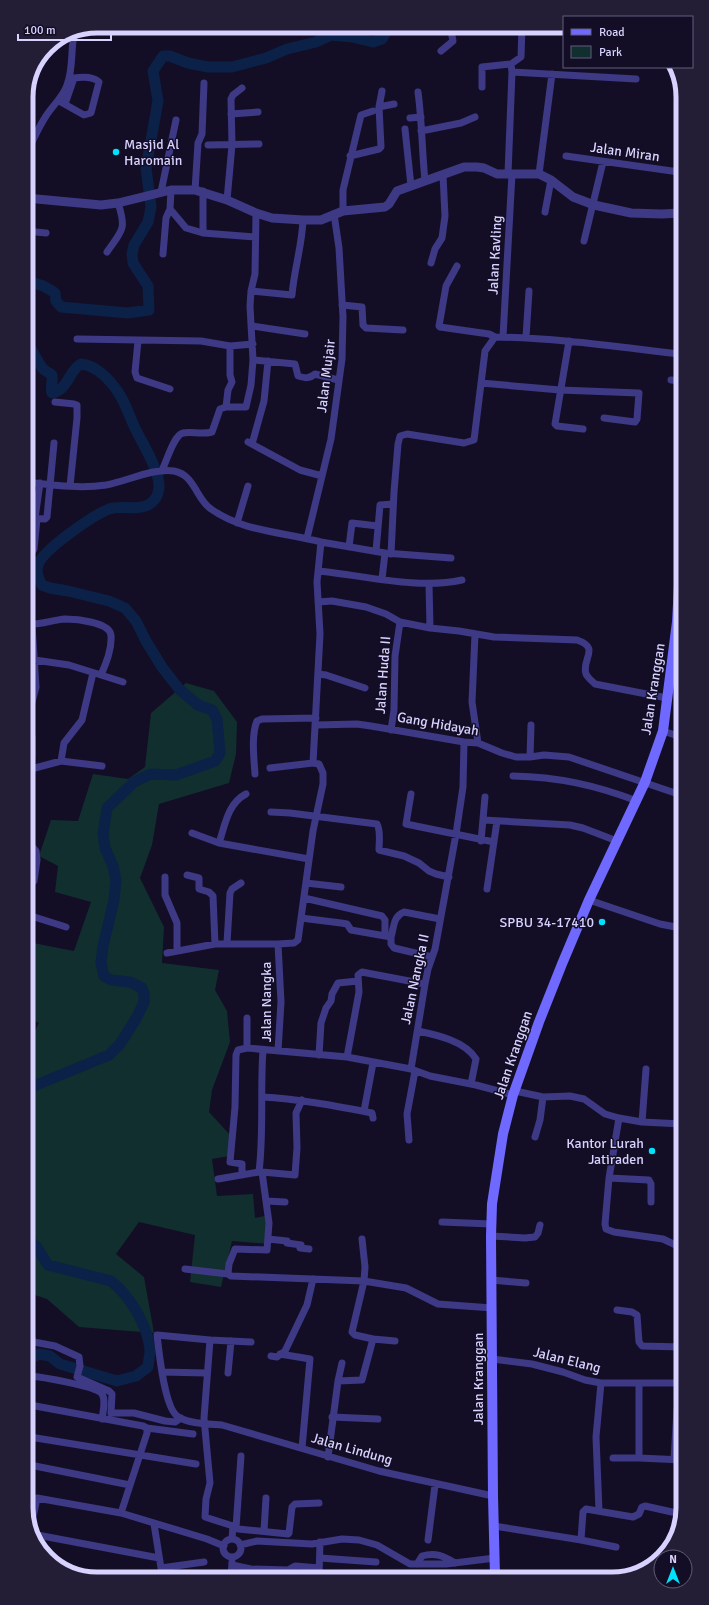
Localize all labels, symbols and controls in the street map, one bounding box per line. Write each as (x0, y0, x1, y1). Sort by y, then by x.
scale bar (18, 16, 111, 42)
legend (563, 16, 693, 68)
text: 100 m (24, 23, 56, 38)
text: Road (599, 25, 625, 40)
text: Park (599, 45, 622, 60)
place label: Masjid Al Haromain (124, 136, 182, 169)
street label: Jalan Miran (589, 139, 661, 165)
marker: Masjid Al Haromain (111, 147, 121, 157)
street label: Jalan Kavling (484, 215, 506, 295)
street label: Jalan Mujair (313, 337, 339, 414)
street label: Jalan Huda II (372, 636, 394, 714)
street label: Jalan Kranggan (637, 642, 669, 736)
street label: Gang Hidayah (396, 708, 480, 740)
place label: SPBU 34-17410 (500, 914, 594, 931)
marker: SPBU 34-17410 (597, 917, 607, 927)
street label: Jalan Nangka II (397, 932, 433, 1026)
street label: Jalan Nangka (258, 962, 275, 1042)
street label: Jalan Kranggan (490, 1008, 536, 1102)
place label: Kantor Lurah Jatiraden (566, 1135, 644, 1168)
marker: Kantor Lurah Jatiraden (647, 1146, 657, 1156)
street label: Jalan Kranggan (470, 1333, 487, 1425)
street label: Jalan Elang (531, 1343, 603, 1377)
street label: Jalan Lindung (310, 1429, 394, 1469)
north arrow (653, 1549, 693, 1589)
text: N (669, 1553, 677, 1566)

